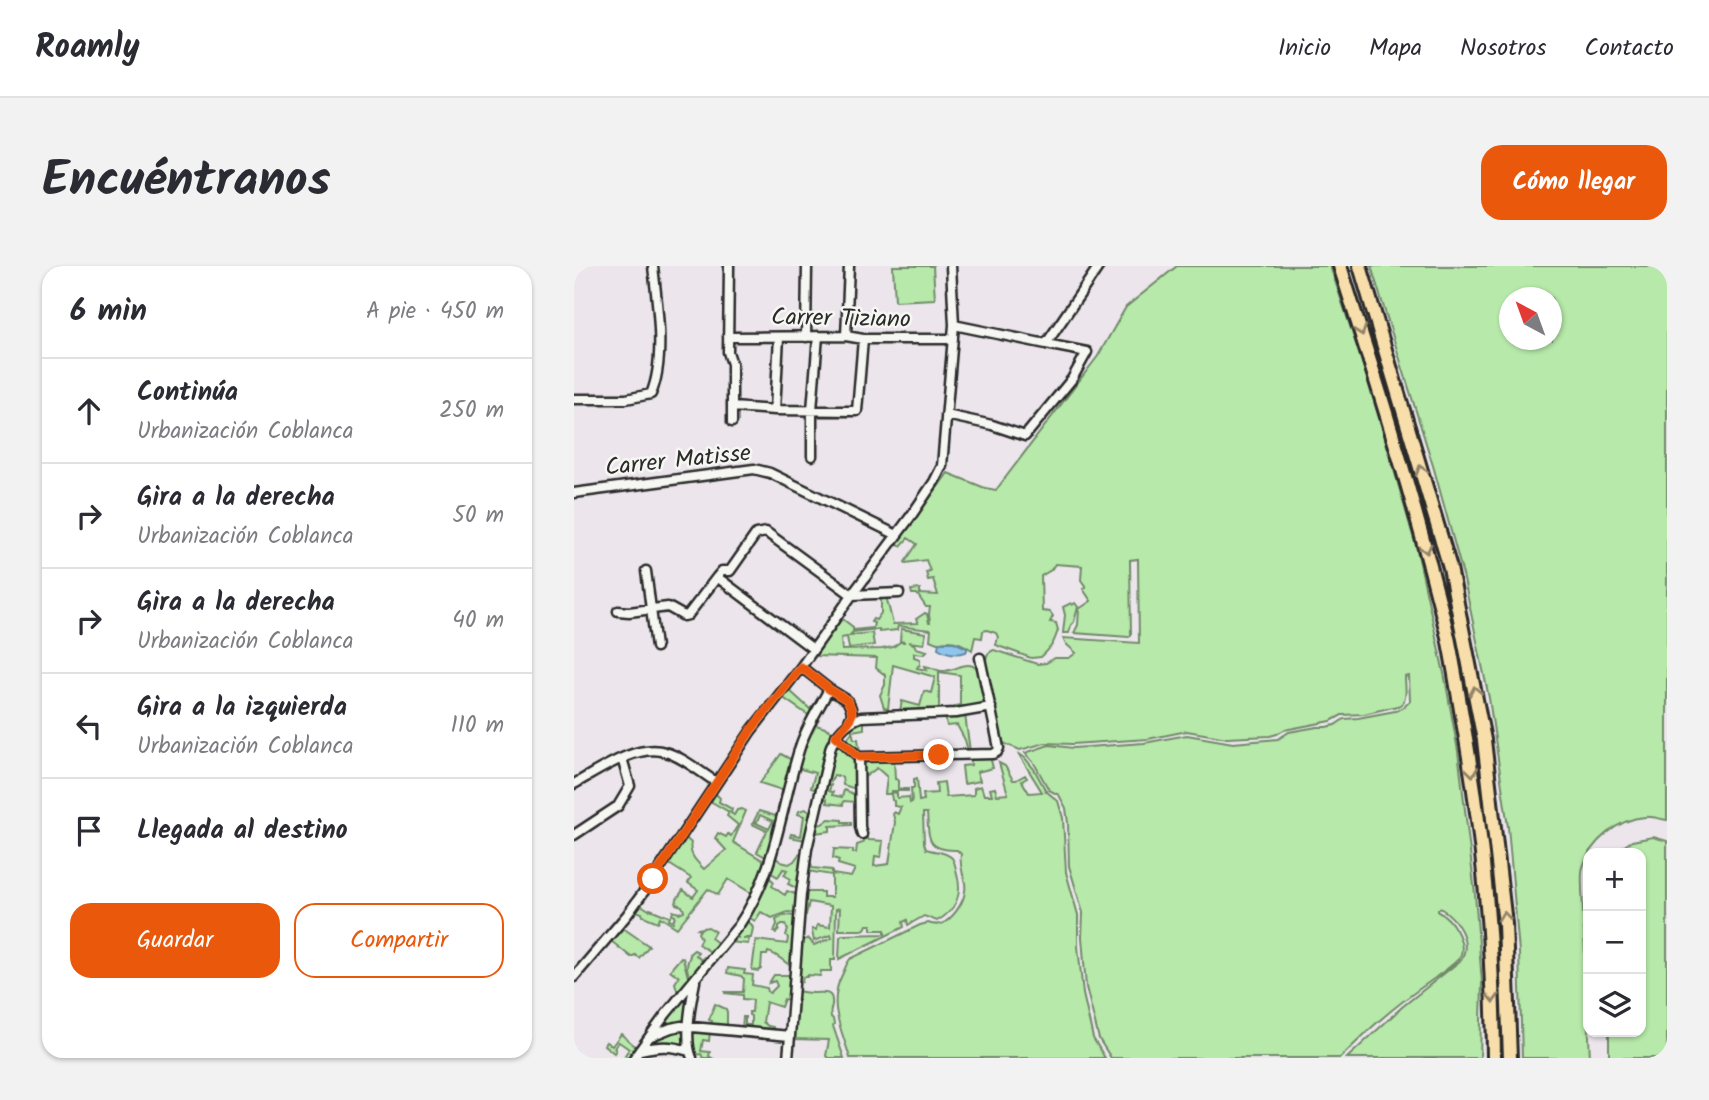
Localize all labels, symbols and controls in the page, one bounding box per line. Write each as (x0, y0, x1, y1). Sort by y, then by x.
text: Roamly (35, 22, 140, 75)
text: Inicio (1278, 29, 1331, 68)
text: Mapa (1369, 29, 1422, 68)
text: Nosotros (1460, 29, 1547, 68)
text: Contacto (1585, 29, 1674, 68)
text: Encuéntranos (42, 143, 331, 221)
button: Cómo llegar (1481, 145, 1667, 220)
north arrow (1499, 287, 1562, 350)
text: 6 min (70, 288, 147, 336)
text: A pie · 450 m (366, 294, 504, 330)
street label: Carrer Tiziano (771, 298, 911, 340)
one-way arrow (1353, 324, 1367, 337)
text: Continúa (137, 372, 238, 414)
icon: ahead (70, 392, 108, 430)
text: 250 m (439, 393, 504, 429)
text: Urbanización Coblanca (137, 414, 353, 450)
street label: Carrer Matisse (603, 434, 753, 488)
one-way arrow (1415, 464, 1430, 476)
text: Gira a la derecha (137, 477, 335, 519)
icon: right (70, 497, 108, 535)
text: 50 m (453, 498, 504, 534)
text: Urbanización Coblanca (137, 519, 353, 555)
one-way arrow (1418, 543, 1432, 555)
text: Gira a la derecha (137, 582, 335, 624)
icon: right (70, 602, 108, 640)
text: 40 m (452, 603, 504, 639)
text: Urbanización Coblanca (137, 624, 353, 660)
one-way arrow (1468, 685, 1483, 697)
text: Gira a la izquierda (137, 687, 347, 729)
icon: left (70, 707, 108, 745)
text: 110 m (451, 708, 504, 744)
text: Urbanización Coblanca (137, 729, 353, 765)
route end (923, 739, 954, 770)
one-way arrow (1464, 766, 1479, 778)
text: Llegada al destino (137, 810, 348, 852)
icon: arrive (70, 812, 108, 850)
map controls (1583, 848, 1646, 1037)
button: + (1583, 848, 1646, 911)
route start (637, 863, 668, 894)
button: Guardar (70, 903, 280, 978)
button: Compartir (294, 903, 504, 978)
one-way arrow (1497, 911, 1512, 922)
button: − (1583, 911, 1646, 974)
button: layers (1583, 974, 1646, 1037)
one-way arrow (1485, 993, 1501, 1004)

